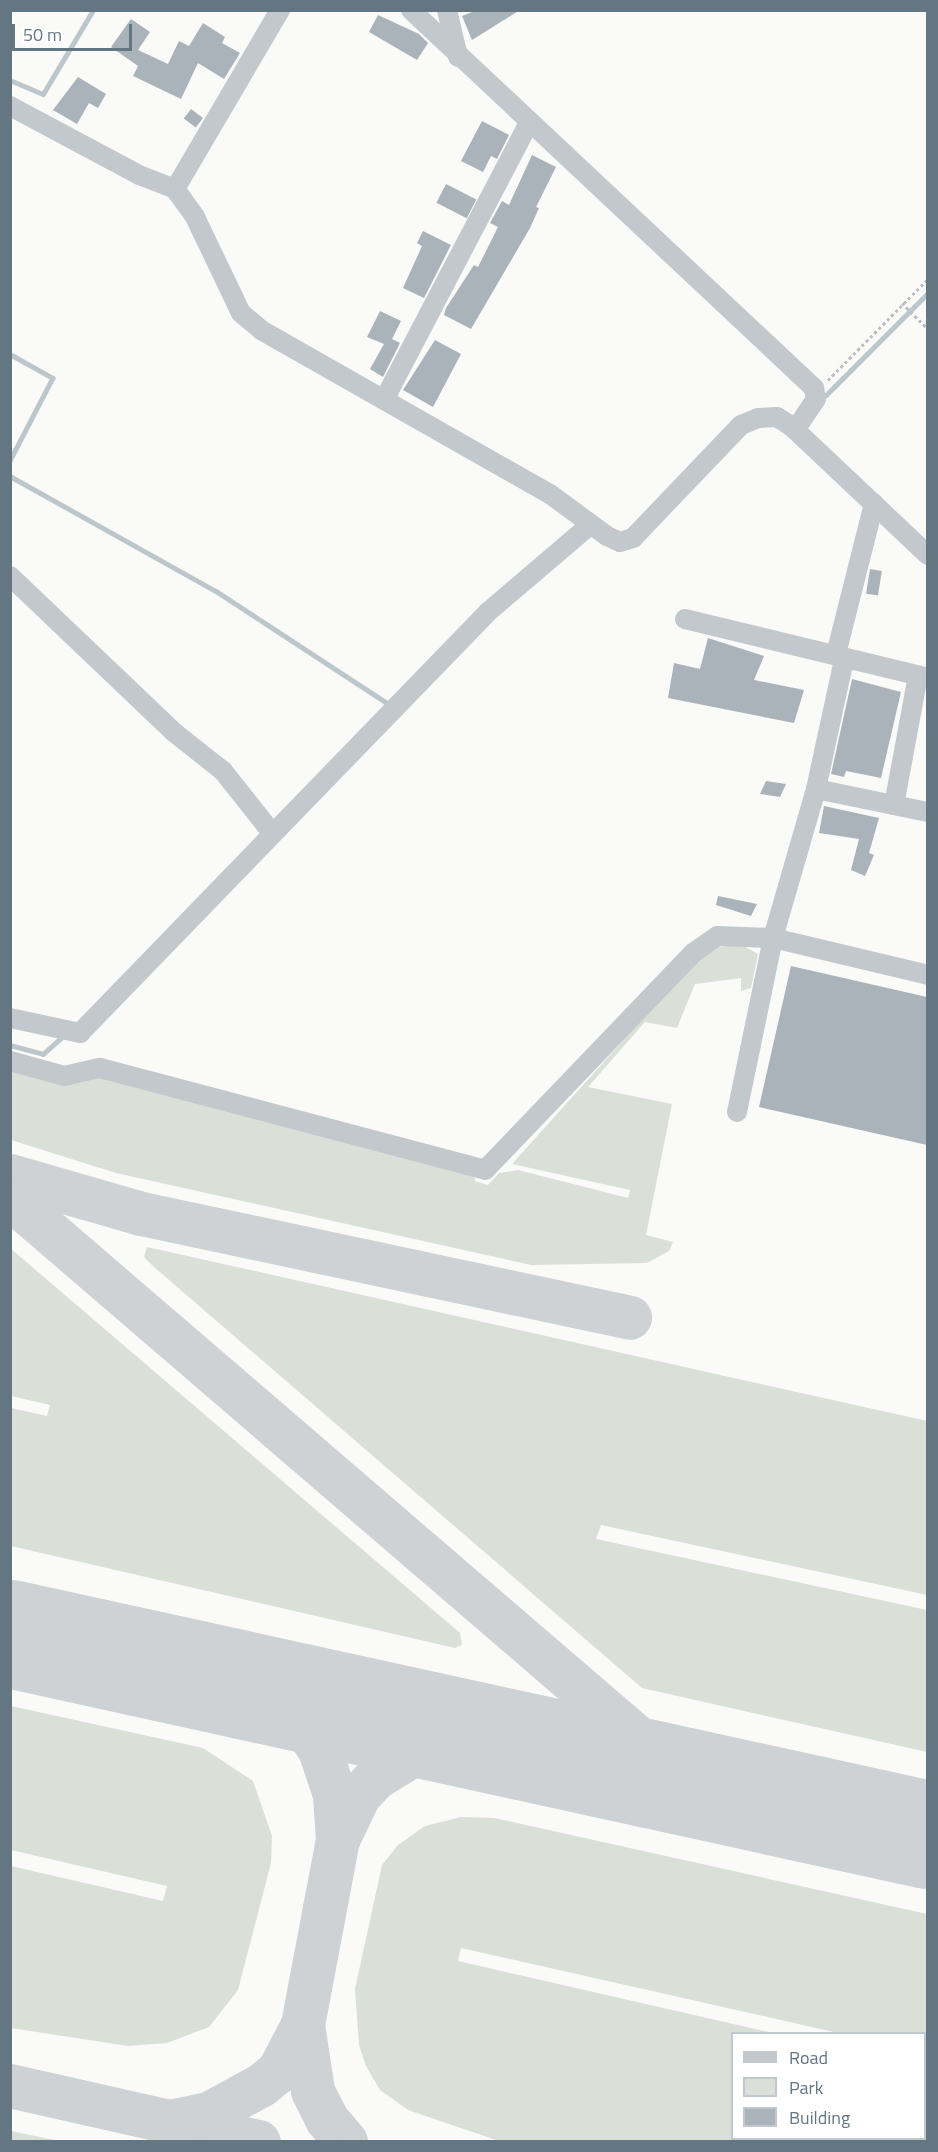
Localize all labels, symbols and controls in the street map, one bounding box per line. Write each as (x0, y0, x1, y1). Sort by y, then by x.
scale bar (15, 12, 135, 50)
text: 50 m (23, 21, 62, 48)
legend (731, 2032, 926, 2140)
text: Road (789, 2044, 828, 2071)
text: Park (789, 2074, 823, 2101)
text: Building (789, 2104, 850, 2131)

